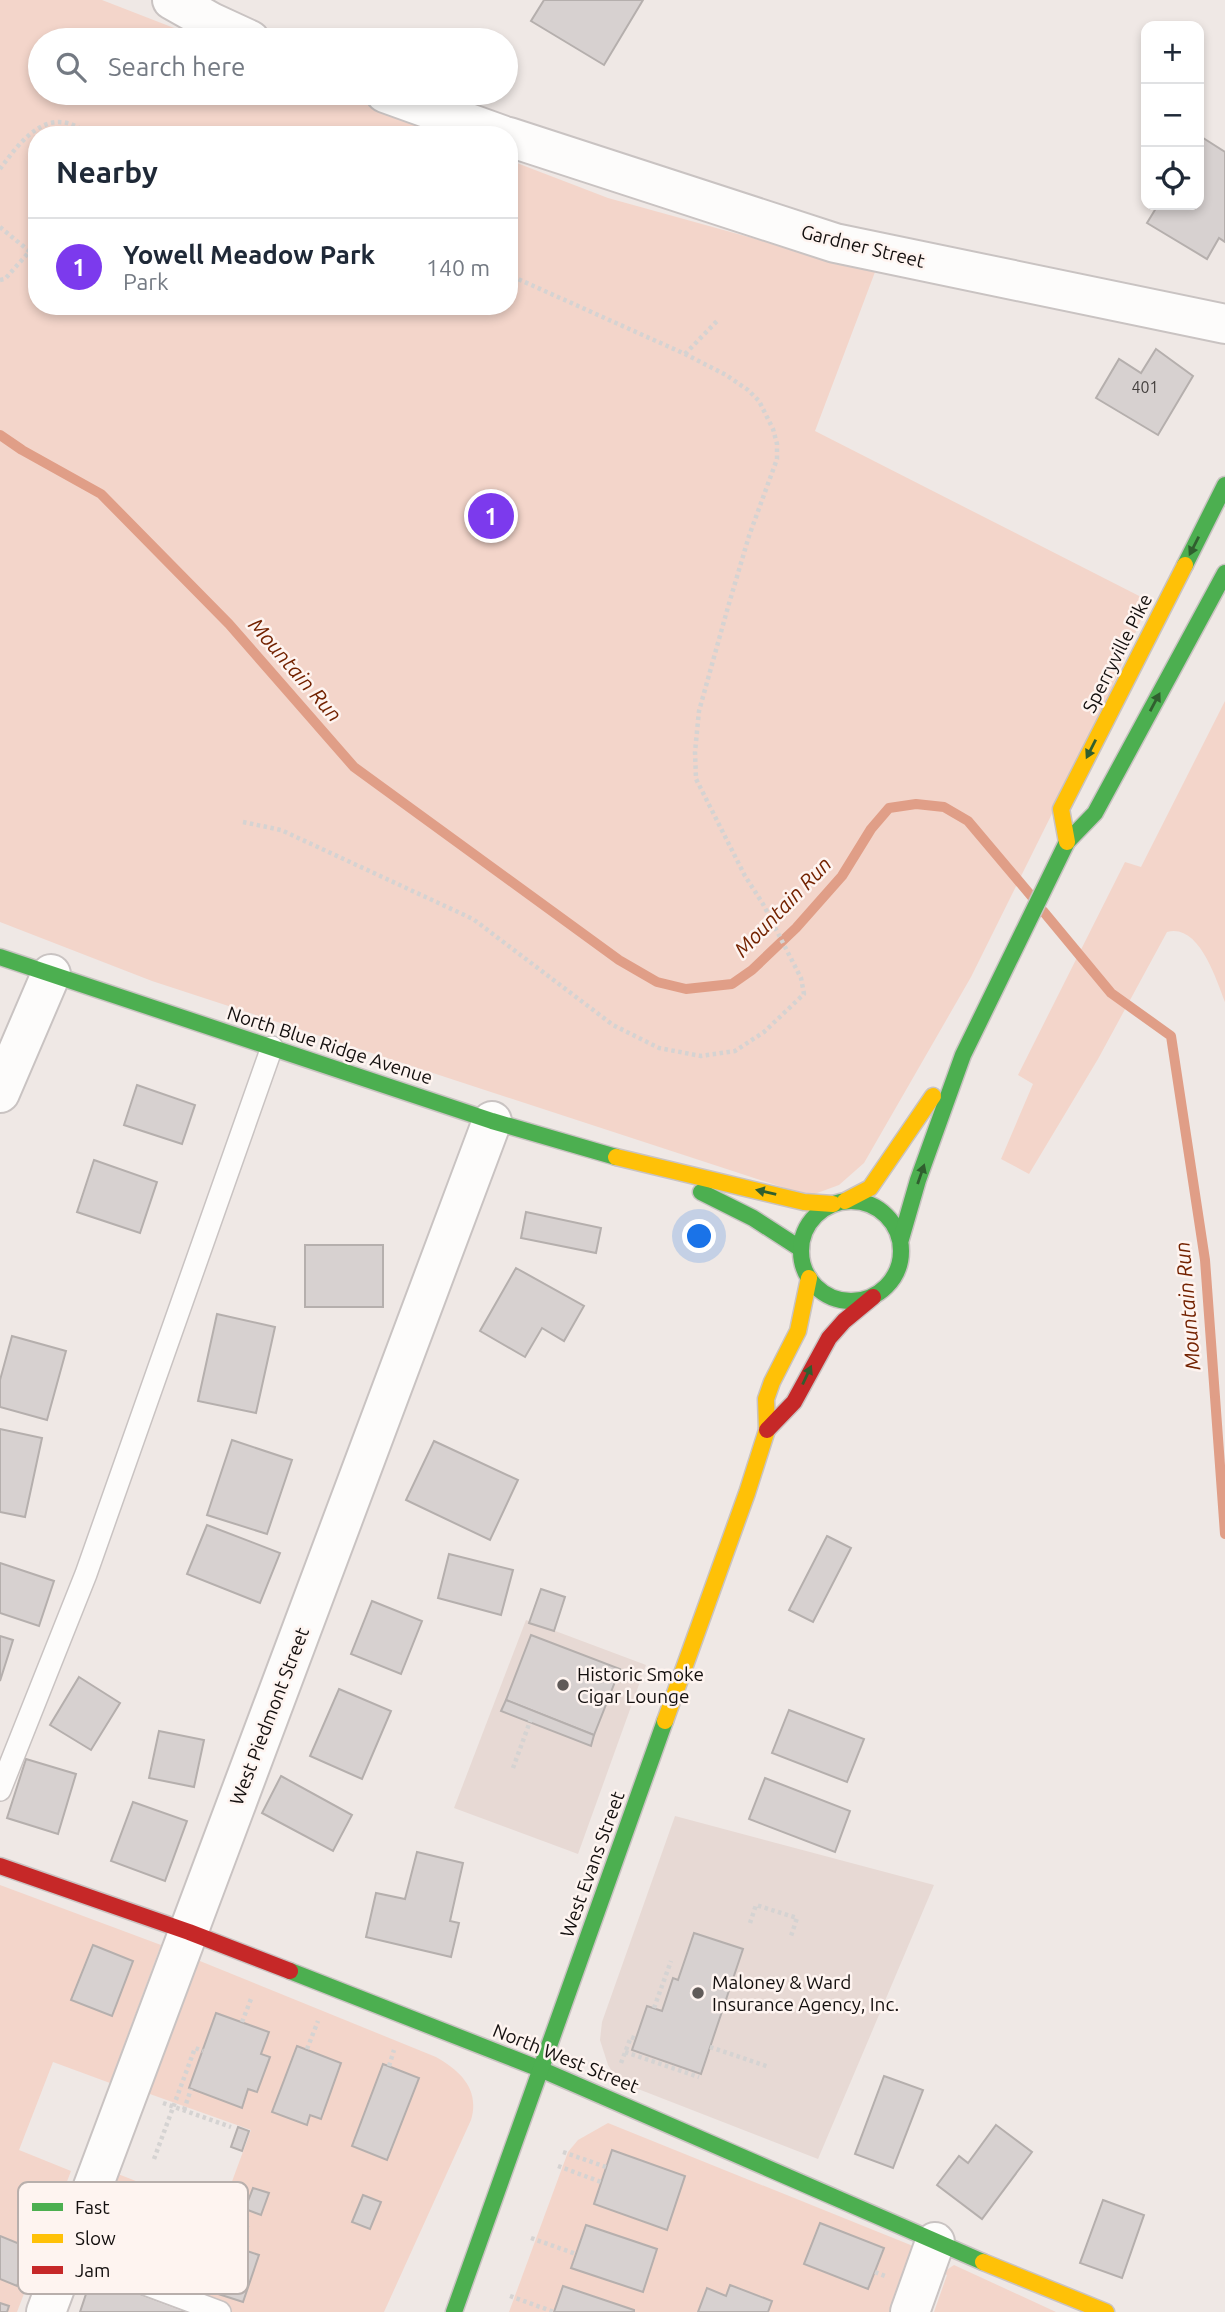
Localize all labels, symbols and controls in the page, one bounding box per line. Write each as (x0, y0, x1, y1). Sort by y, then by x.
map controls (1141, 21, 1204, 210)
button: + (1141, 21, 1204, 84)
search box (28, 28, 518, 105)
icon: search (52, 48, 90, 86)
text: Search here (108, 52, 245, 81)
button: − (1141, 84, 1204, 147)
button: locate (1141, 147, 1204, 210)
text: Nearby (56, 155, 158, 189)
street label: Gardner Street (799, 220, 928, 272)
text: Yowell Meadow Park (123, 240, 375, 269)
text: 1 (73, 255, 85, 280)
text: 140 m (426, 255, 490, 280)
text: Park (123, 269, 169, 294)
house number: 401 (1131, 378, 1159, 396)
pin: 1 (468, 490, 514, 542)
one-way arrow (1189, 536, 1200, 556)
street label: Sperryville Pike (1078, 590, 1156, 716)
water label: Mountain Run (244, 613, 347, 726)
one-way arrow (1149, 693, 1161, 712)
one-way arrow (1086, 739, 1097, 759)
water label: Mountain Run (729, 851, 836, 961)
street label: North Blue Ridge Avenue (225, 1001, 435, 1089)
one-way arrow (916, 1163, 927, 1184)
one-way arrow (755, 1187, 777, 1198)
your location (682, 1219, 716, 1253)
water label: Mountain Run (1169, 1241, 1205, 1372)
one-way arrow (802, 1365, 813, 1386)
street label: West Piedmont Street (225, 1624, 313, 1808)
place label: Historic Smoke Cigar Lounge (577, 1663, 704, 1707)
marker: Historic Smoke Cigar Lounge (555, 1677, 571, 1693)
street label: West Evans Street (555, 1787, 629, 1940)
place label: Maloney & Ward Insurance Agency, Inc. (712, 1971, 899, 2015)
marker: Maloney & Ward Insurance Agency, Inc. (690, 1985, 706, 2001)
street label: North West Street (490, 2019, 643, 2098)
legend (18, 2182, 248, 2294)
text: Fast (75, 2196, 110, 2218)
text: Slow (75, 2227, 116, 2249)
text: Jam (75, 2259, 111, 2281)

